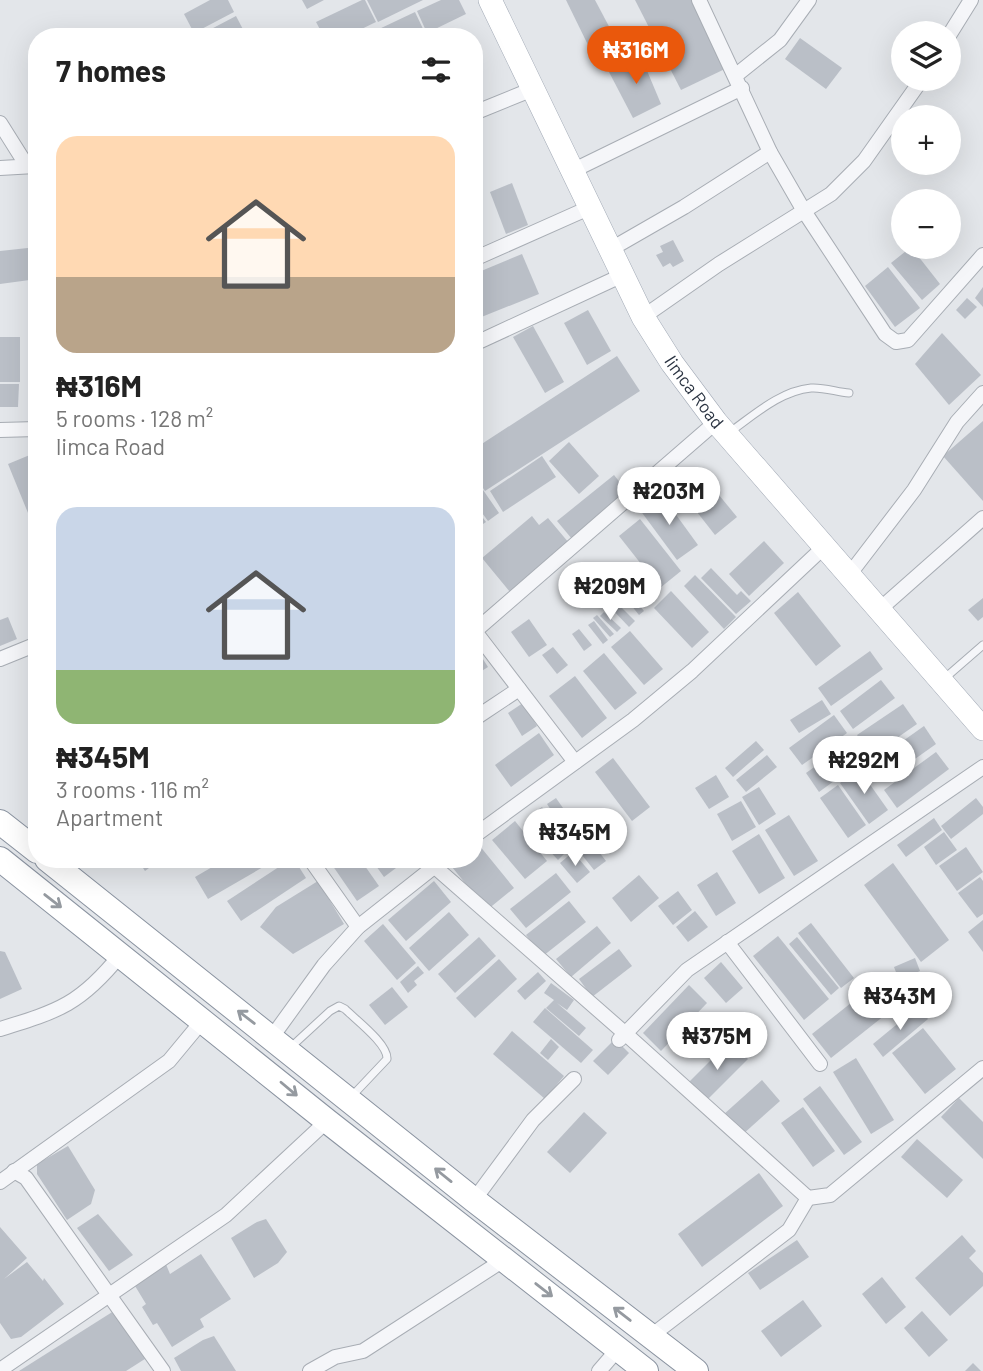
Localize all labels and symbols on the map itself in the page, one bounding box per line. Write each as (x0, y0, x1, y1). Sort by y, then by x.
pin: ₦316M (587, 27, 685, 86)
street label: limca Road (660, 351, 729, 433)
pin: ₦203M (620, 468, 718, 527)
pin: ₦209M (561, 562, 659, 622)
pin: ₦292M (815, 736, 913, 796)
pin: ₦345M (526, 808, 624, 868)
one-way arrow (44, 893, 62, 909)
pin: ₦343M (851, 972, 949, 1032)
one-way arrow (238, 1009, 256, 1024)
pin: ₦375M (668, 1012, 766, 1072)
one-way arrow (279, 1081, 297, 1097)
one-way arrow (434, 1167, 452, 1182)
one-way arrow (535, 1283, 553, 1298)
one-way arrow (614, 1307, 632, 1322)

